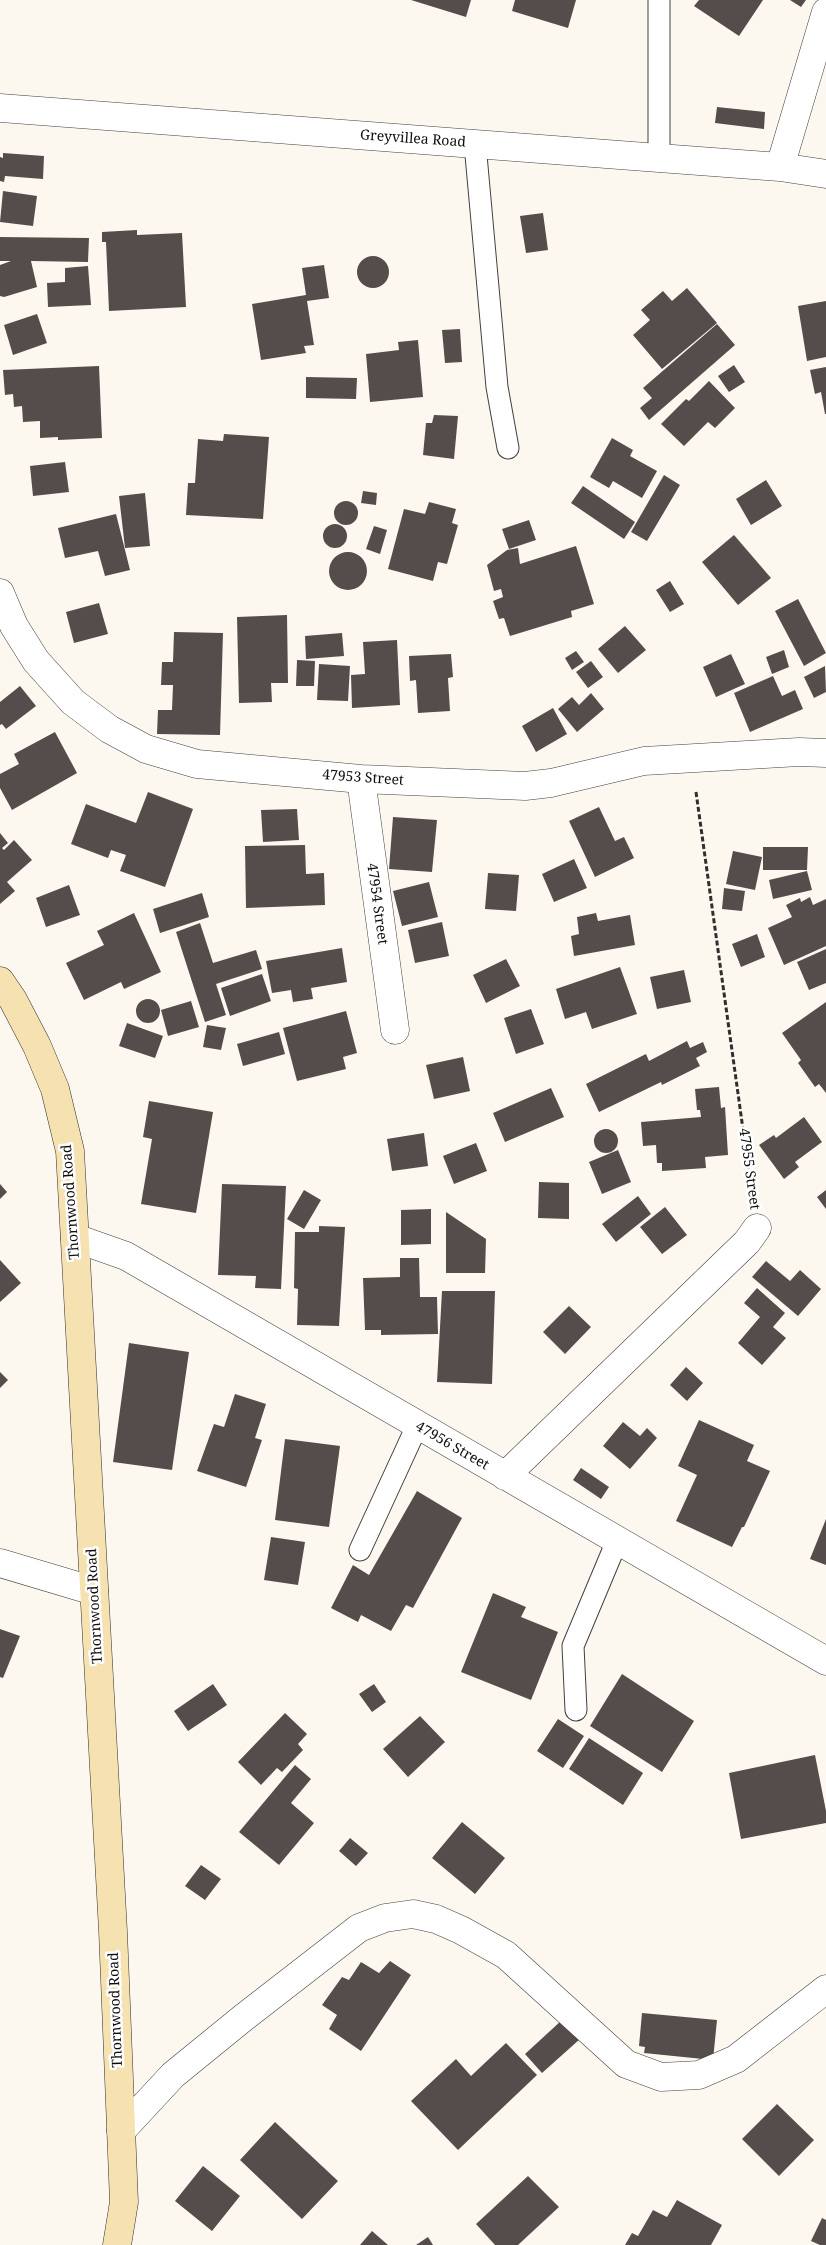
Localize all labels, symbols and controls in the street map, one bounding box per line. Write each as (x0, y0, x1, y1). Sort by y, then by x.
street label: Greyvillea Road (360, 127, 466, 151)
street label: 47953 Street (322, 767, 404, 789)
street label: 47954 Street (363, 862, 391, 946)
street label: 47955 Street (735, 1127, 763, 1211)
street label: Thornwood Road (59, 1144, 83, 1260)
street label: 47956 Street (412, 1418, 492, 1474)
street label: Thornwood Road (84, 1548, 106, 1664)
street label: Thornwood Road (106, 1952, 126, 2068)

